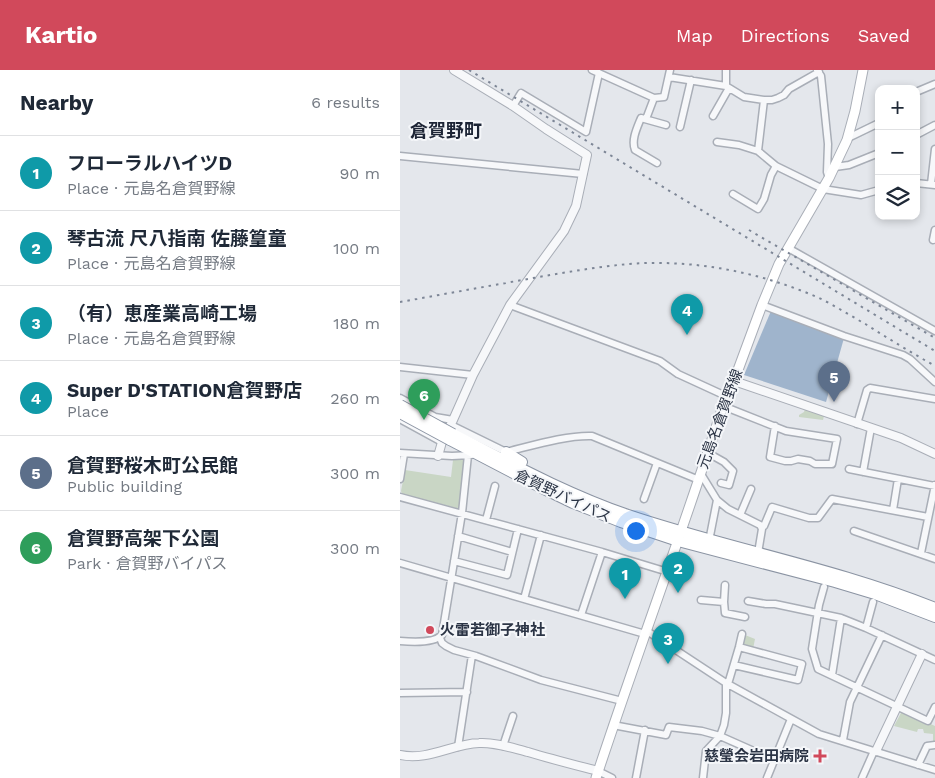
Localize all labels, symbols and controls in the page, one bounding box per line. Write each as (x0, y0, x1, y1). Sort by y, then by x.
text: Kartio (25, 21, 97, 49)
text: Map (676, 25, 713, 46)
text: Directions (741, 25, 830, 46)
text: Saved (858, 25, 910, 46)
map controls (875, 85, 920, 220)
button: + (875, 85, 920, 130)
text: Nearby (20, 90, 93, 115)
text: 6 results (311, 93, 380, 112)
district label: 倉賀野町 (410, 120, 482, 141)
button: − (875, 130, 920, 175)
text: フローラルハイツD (67, 152, 232, 175)
text: 1 (33, 164, 39, 183)
text: 90 m (339, 164, 380, 183)
button: layers (875, 175, 920, 220)
text: Place · 元島名倉賀野線 (67, 179, 235, 198)
text: 琴古流 尺八指南 佐藤篁童 (67, 227, 287, 250)
text: 2 (31, 239, 41, 258)
text: 100 m (333, 239, 380, 258)
text: Place · 元島名倉賀野線 (67, 254, 235, 273)
pin: 4 (671, 294, 703, 335)
text: （有）恵産業高崎工場 (67, 302, 257, 325)
text: 3 (31, 314, 41, 333)
text: 180 m (333, 314, 380, 333)
text: Place · 元島名倉賀野線 (67, 329, 235, 348)
pin: 5 (818, 361, 850, 402)
street label: 元島名倉賀野線 (694, 367, 746, 471)
text: Super D'STATION倉賀野店 (67, 379, 302, 402)
pin: 6 (408, 379, 440, 420)
text: 4 (31, 389, 41, 408)
text: 260 m (330, 389, 380, 408)
text: Place (67, 402, 109, 421)
text: 倉賀野桜木町公民館 (67, 454, 238, 477)
text: 5 (31, 464, 41, 483)
text: 300 m (330, 464, 380, 483)
street label: 倉賀野バイパス (512, 466, 614, 526)
text: Public building (67, 477, 182, 496)
your location (623, 518, 649, 544)
text: 倉賀野高架下公園 (67, 527, 219, 550)
text: 6 (31, 539, 41, 558)
text: 300 m (330, 539, 380, 558)
pin: 2 (662, 552, 694, 593)
text: Park · 倉賀野バイパス (67, 554, 227, 573)
pin: 1 (609, 558, 641, 599)
place label: 火雷若御子神社 (440, 621, 545, 639)
pin: 3 (652, 623, 684, 664)
marker: 火雷若御子神社 (424, 624, 436, 636)
place label: 慈瑩会岩田病院 (704, 747, 809, 765)
marker: 慈瑩会岩田病院 (813, 749, 827, 763)

